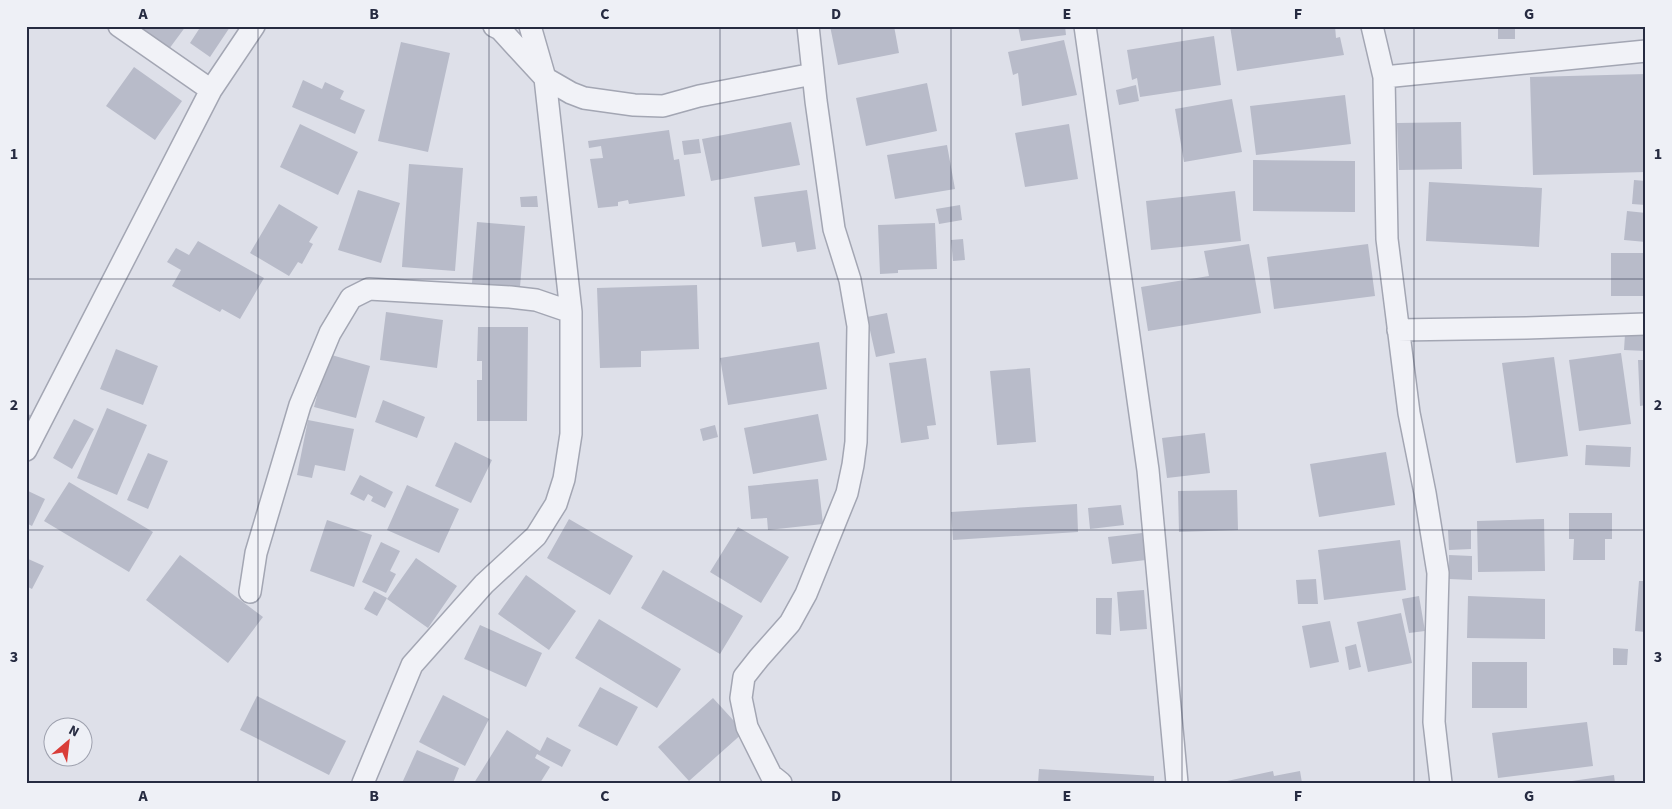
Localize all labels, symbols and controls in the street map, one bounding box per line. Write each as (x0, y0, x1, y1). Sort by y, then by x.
text: A (137, 3, 148, 25)
text: B (369, 3, 379, 25)
text: C (600, 3, 610, 25)
text: D (831, 3, 841, 25)
text: E (1063, 3, 1071, 25)
text: F (1294, 3, 1302, 25)
text: G (1524, 3, 1534, 25)
text: 1 (10, 143, 18, 165)
text: 1 (1654, 143, 1662, 165)
text: 2 (10, 394, 18, 416)
text: 2 (1654, 394, 1662, 416)
text: 3 (10, 646, 18, 668)
text: 3 (1654, 646, 1662, 668)
north arrow (42, 716, 92, 766)
text: N (65, 720, 82, 742)
text: A (137, 785, 148, 807)
text: B (369, 785, 379, 807)
text: C (600, 785, 610, 807)
text: D (831, 785, 841, 807)
text: E (1063, 785, 1071, 807)
text: F (1294, 785, 1302, 807)
text: G (1524, 785, 1534, 807)

